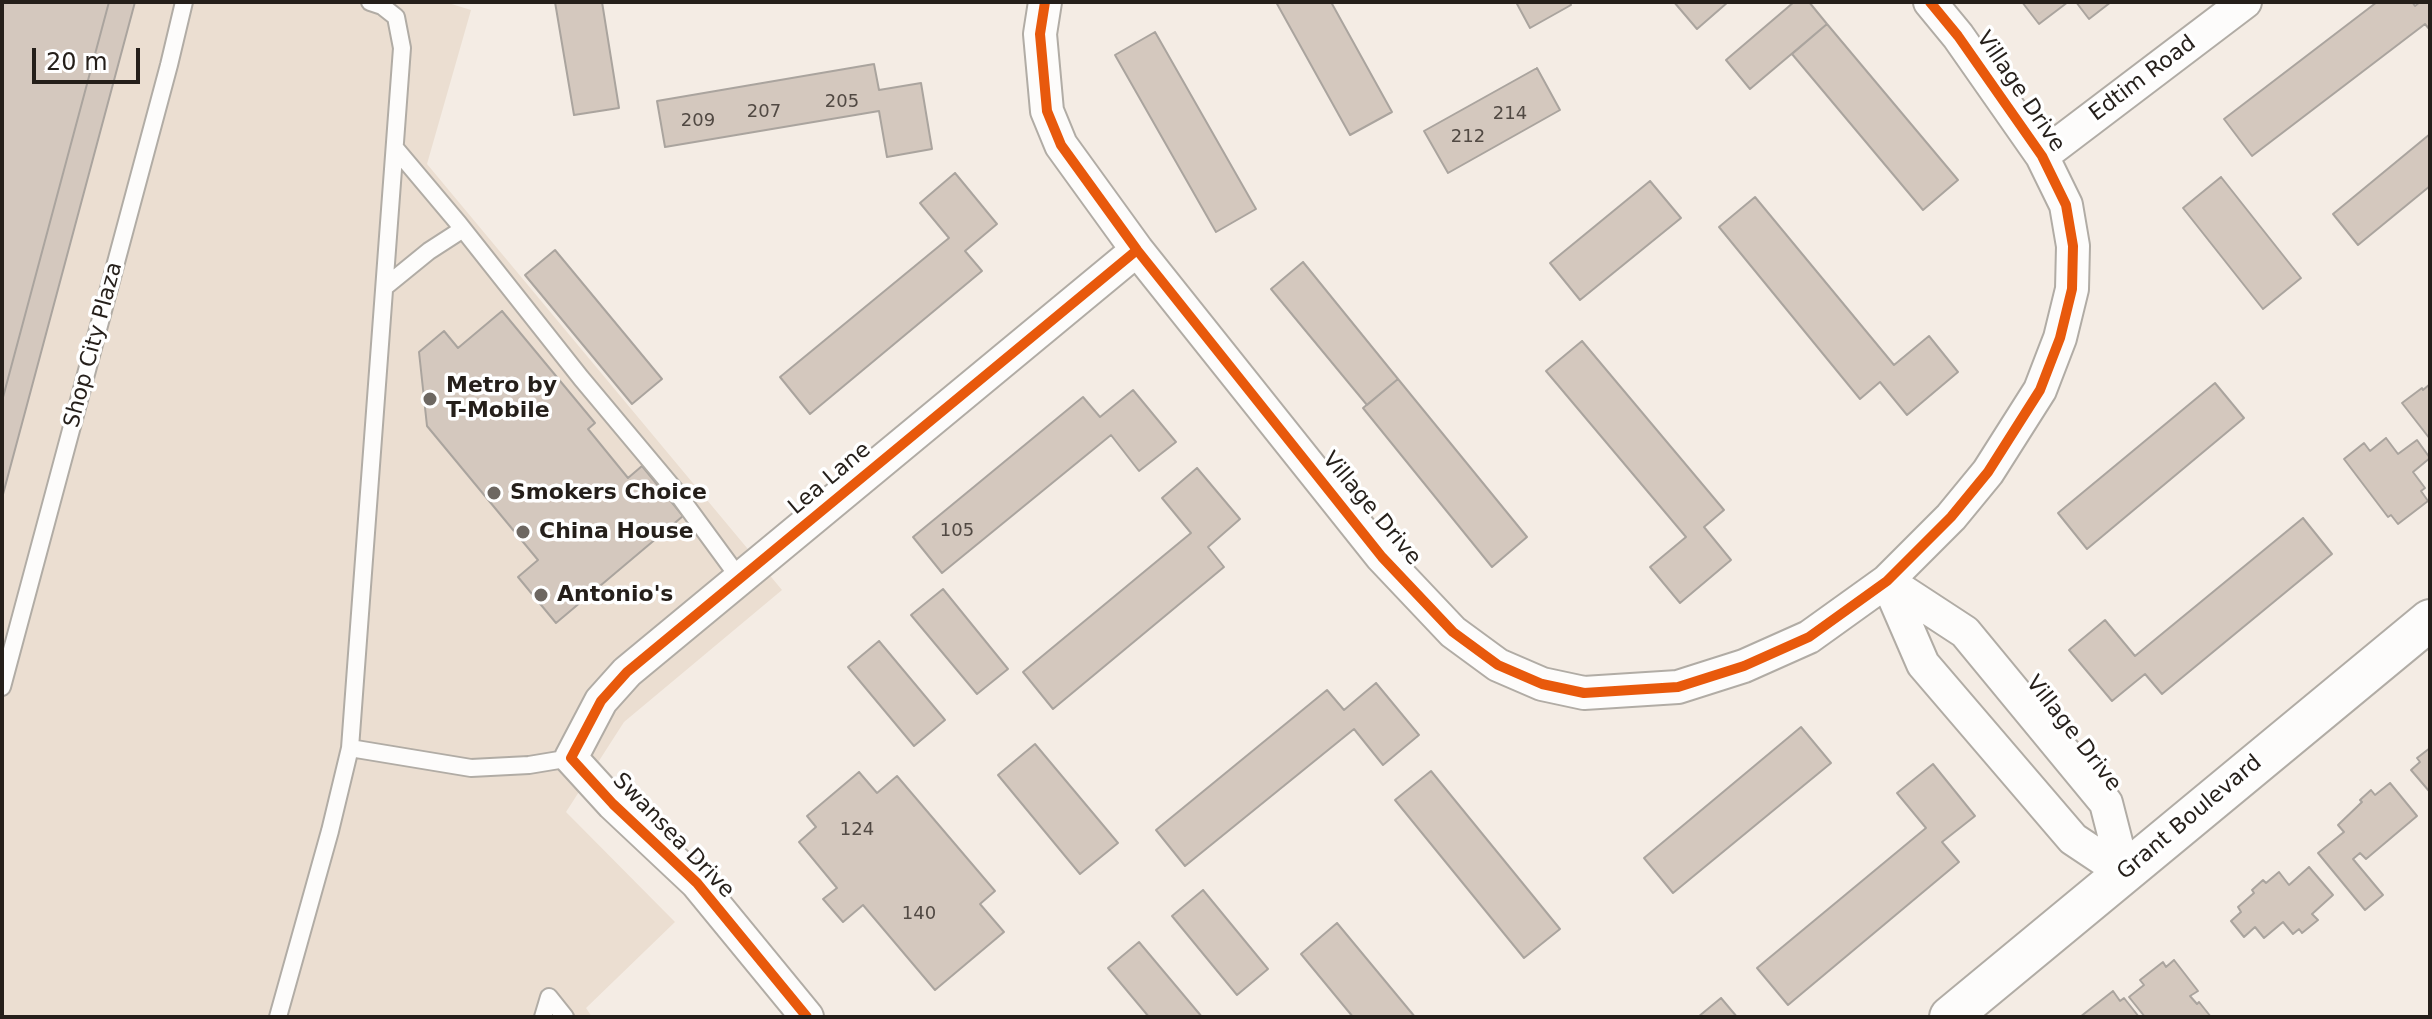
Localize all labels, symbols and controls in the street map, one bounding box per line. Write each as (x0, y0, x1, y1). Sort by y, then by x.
street label: Village Drive (1970, 27, 2070, 157)
street label: Edtim Road (2085, 30, 2201, 128)
scale bar (36, 32, 144, 82)
text: 20 m (46, 48, 108, 76)
house number: 205 (825, 91, 859, 113)
house number: 207 (747, 101, 781, 123)
house number: 214 (1493, 103, 1527, 125)
house number: 209 (681, 110, 715, 132)
house number: 212 (1451, 126, 1485, 148)
street label: Shop City Plaza (59, 259, 129, 431)
place label: Metro by T-Mobile (446, 373, 557, 424)
marker: Metro by T-Mobile (421, 390, 439, 408)
street label: Lea Lane (784, 437, 876, 521)
street label: Village Drive (1316, 447, 1426, 571)
place label: Smokers Choice (510, 480, 707, 506)
marker: Smokers Choice (485, 484, 503, 502)
place label: China House (539, 519, 694, 545)
house number: 105 (940, 520, 974, 542)
marker: China House (514, 523, 532, 541)
place label: Antonio's (557, 582, 673, 608)
marker: Antonio's (532, 586, 550, 604)
street label: Village Drive (2020, 671, 2126, 797)
street label: Grant Boulevard (2112, 750, 2268, 886)
street label: Swansea Drive (607, 768, 739, 904)
house number: 124 (840, 819, 874, 841)
house number: 140 (902, 903, 936, 925)

